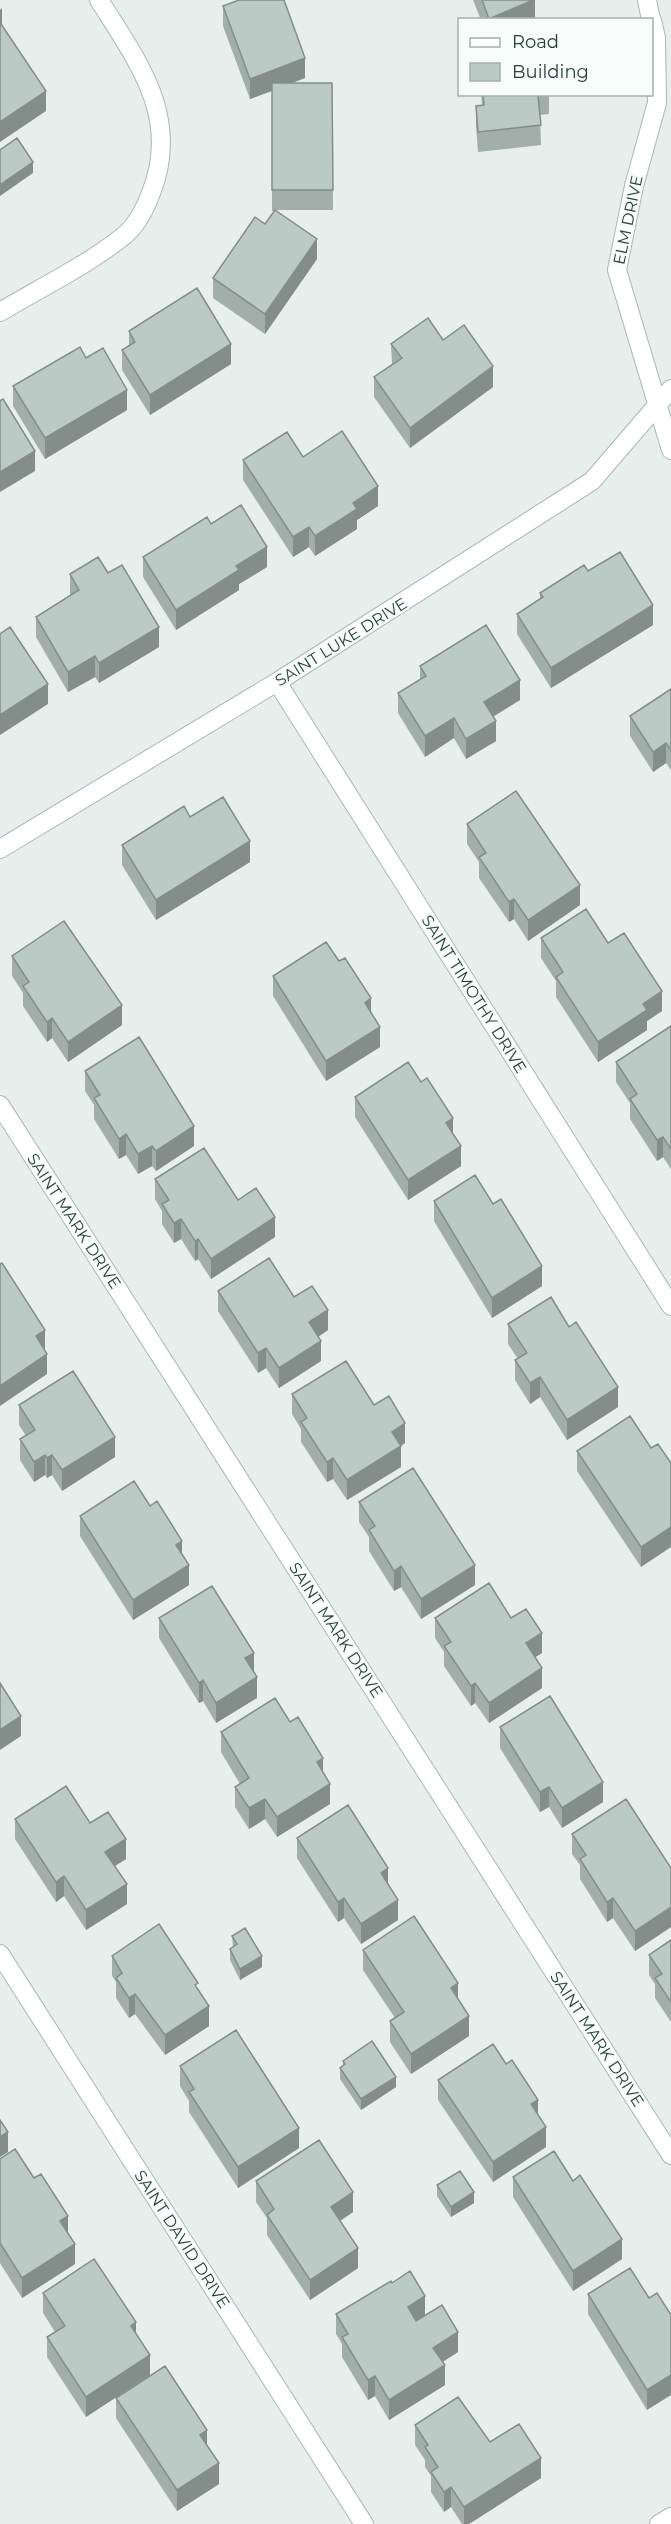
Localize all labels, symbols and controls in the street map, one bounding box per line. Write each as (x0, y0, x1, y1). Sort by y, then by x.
legend (458, 18, 653, 96)
text: Road (512, 31, 559, 53)
text: Building (512, 61, 589, 83)
street label: ELM DRIVE (609, 174, 647, 266)
street label: SAINT LUKE DRIVE (272, 594, 410, 690)
street label: SAINT TIMOTHY DRIVE (418, 912, 530, 1076)
street label: SAINT MARK DRIVE (23, 1150, 125, 1292)
street label: SAINT MARK DRIVE (285, 1559, 387, 1701)
street label: SAINT MARK DRIVE (546, 1968, 648, 2110)
street label: SAINT DAVID DRIVE (130, 2166, 234, 2312)

